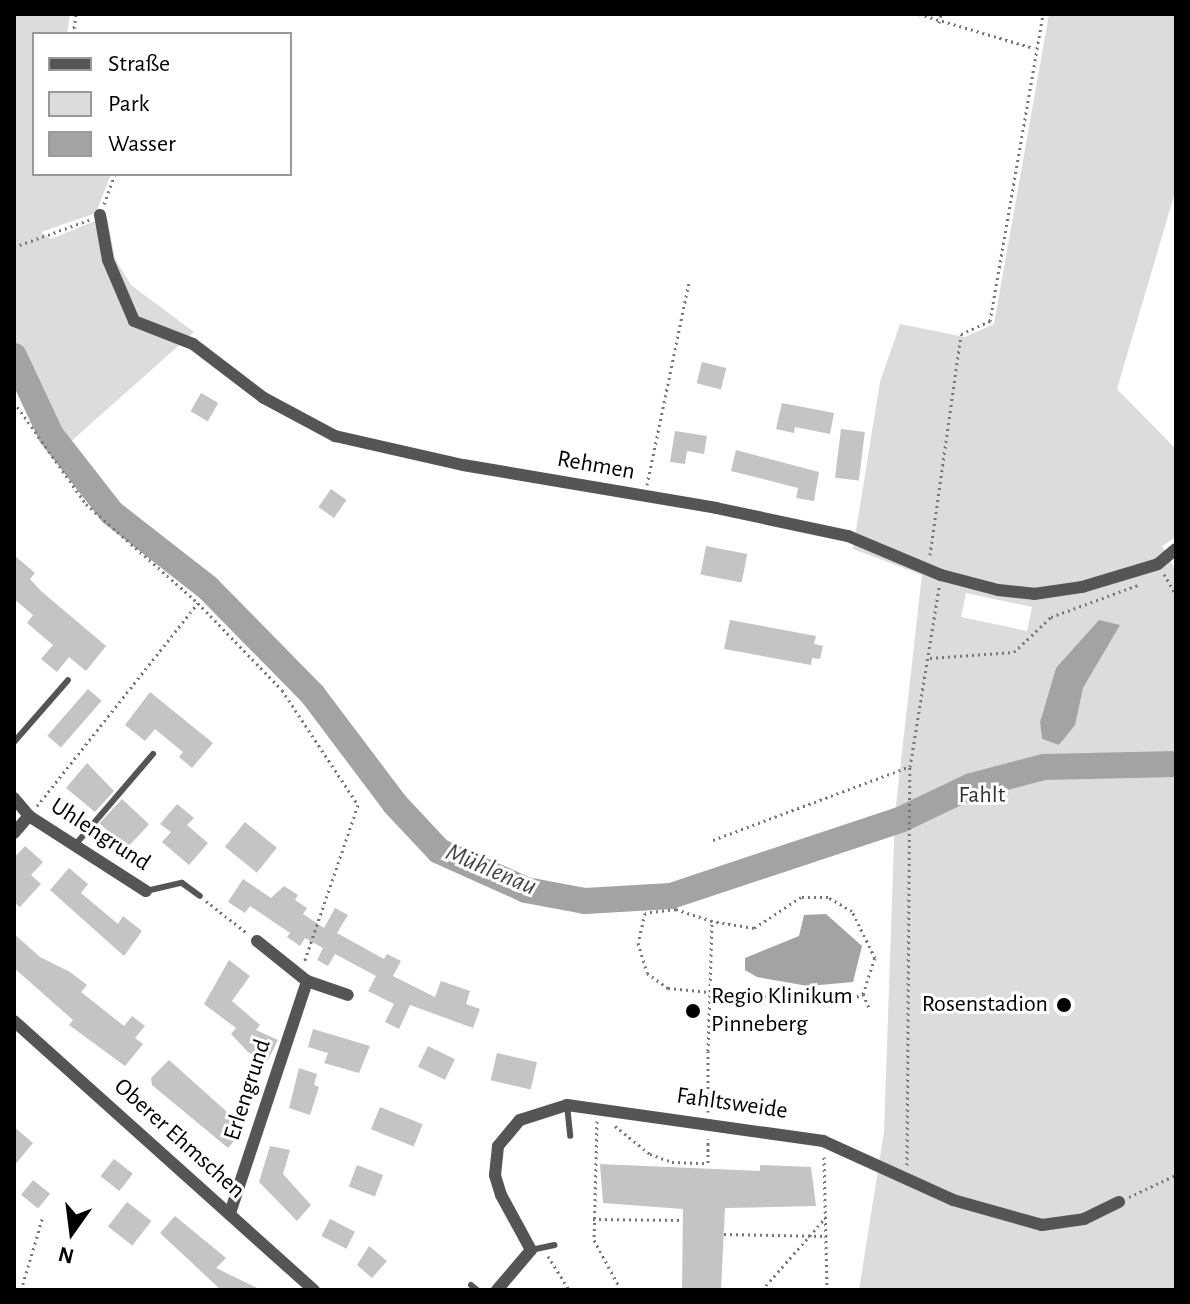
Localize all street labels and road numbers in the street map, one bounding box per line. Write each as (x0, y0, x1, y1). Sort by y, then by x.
street label: Rehmen (555, 445, 637, 487)
street label: Uhlengrund (45, 792, 155, 878)
street label: Erlengrund (218, 1036, 278, 1144)
street label: Oberer Ehmschen (108, 1073, 250, 1205)
street label: Fahltsweide (675, 1082, 789, 1126)

